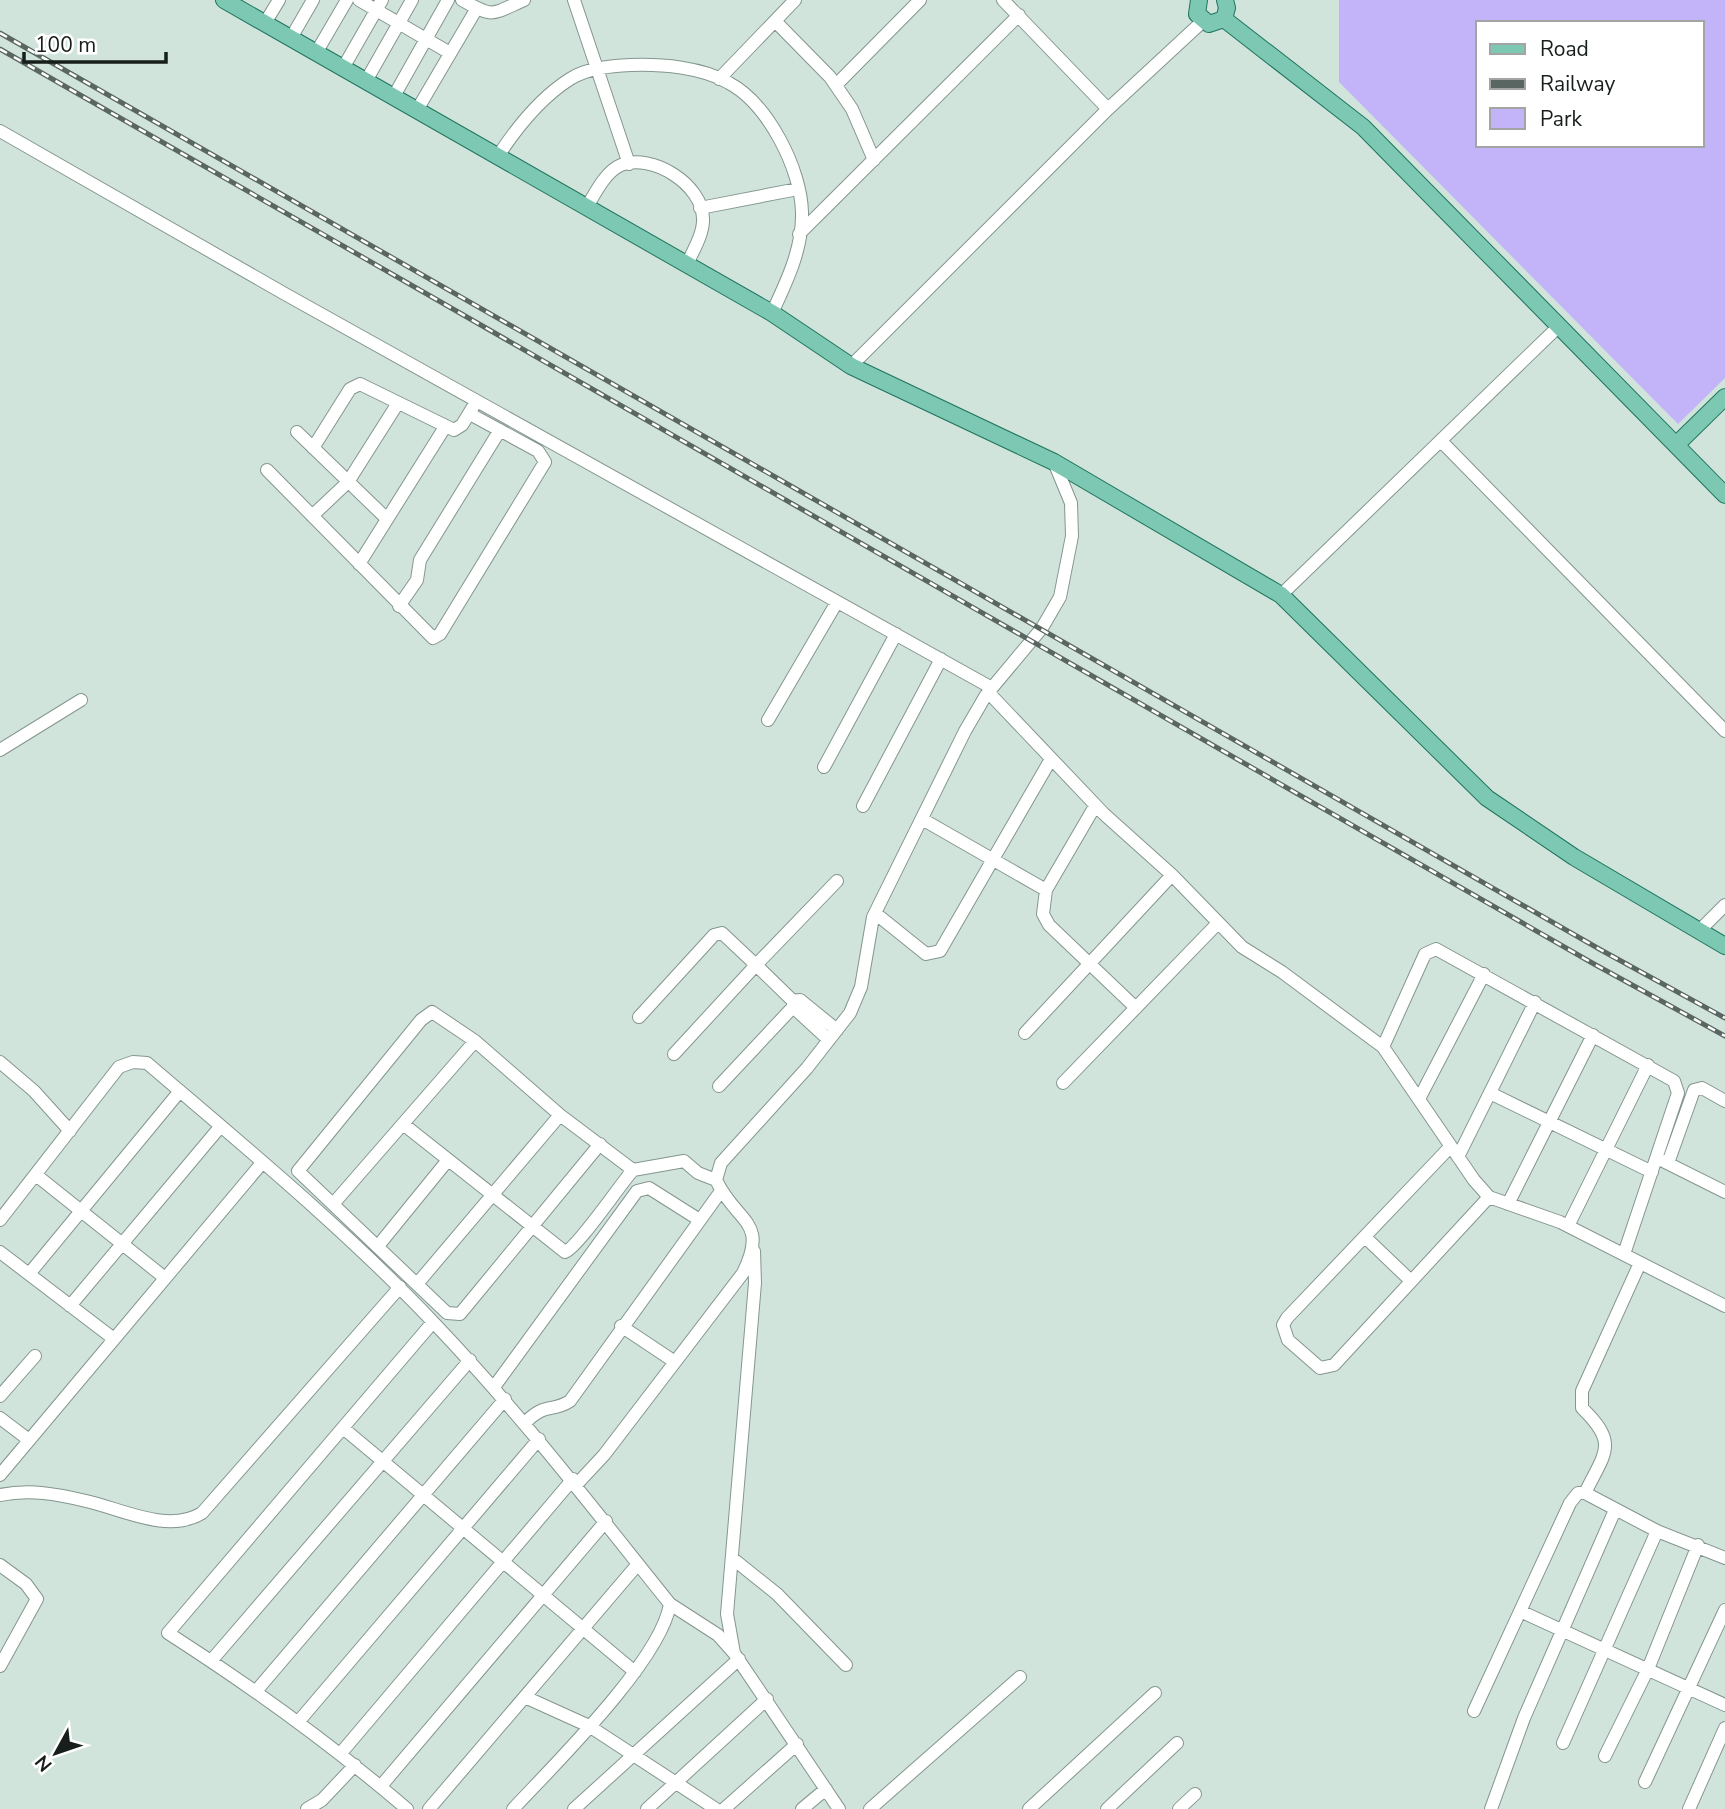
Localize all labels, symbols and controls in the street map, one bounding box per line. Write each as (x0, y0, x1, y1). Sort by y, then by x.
scale bar (24, 21, 166, 65)
legend (1476, 21, 1704, 147)
text: 100 m (35, 31, 96, 59)
text: Road (1540, 35, 1589, 63)
text: Railway (1540, 70, 1615, 98)
text: Park (1540, 105, 1582, 133)
north arrow (21, 1718, 91, 1788)
text: N (29, 1749, 58, 1777)

